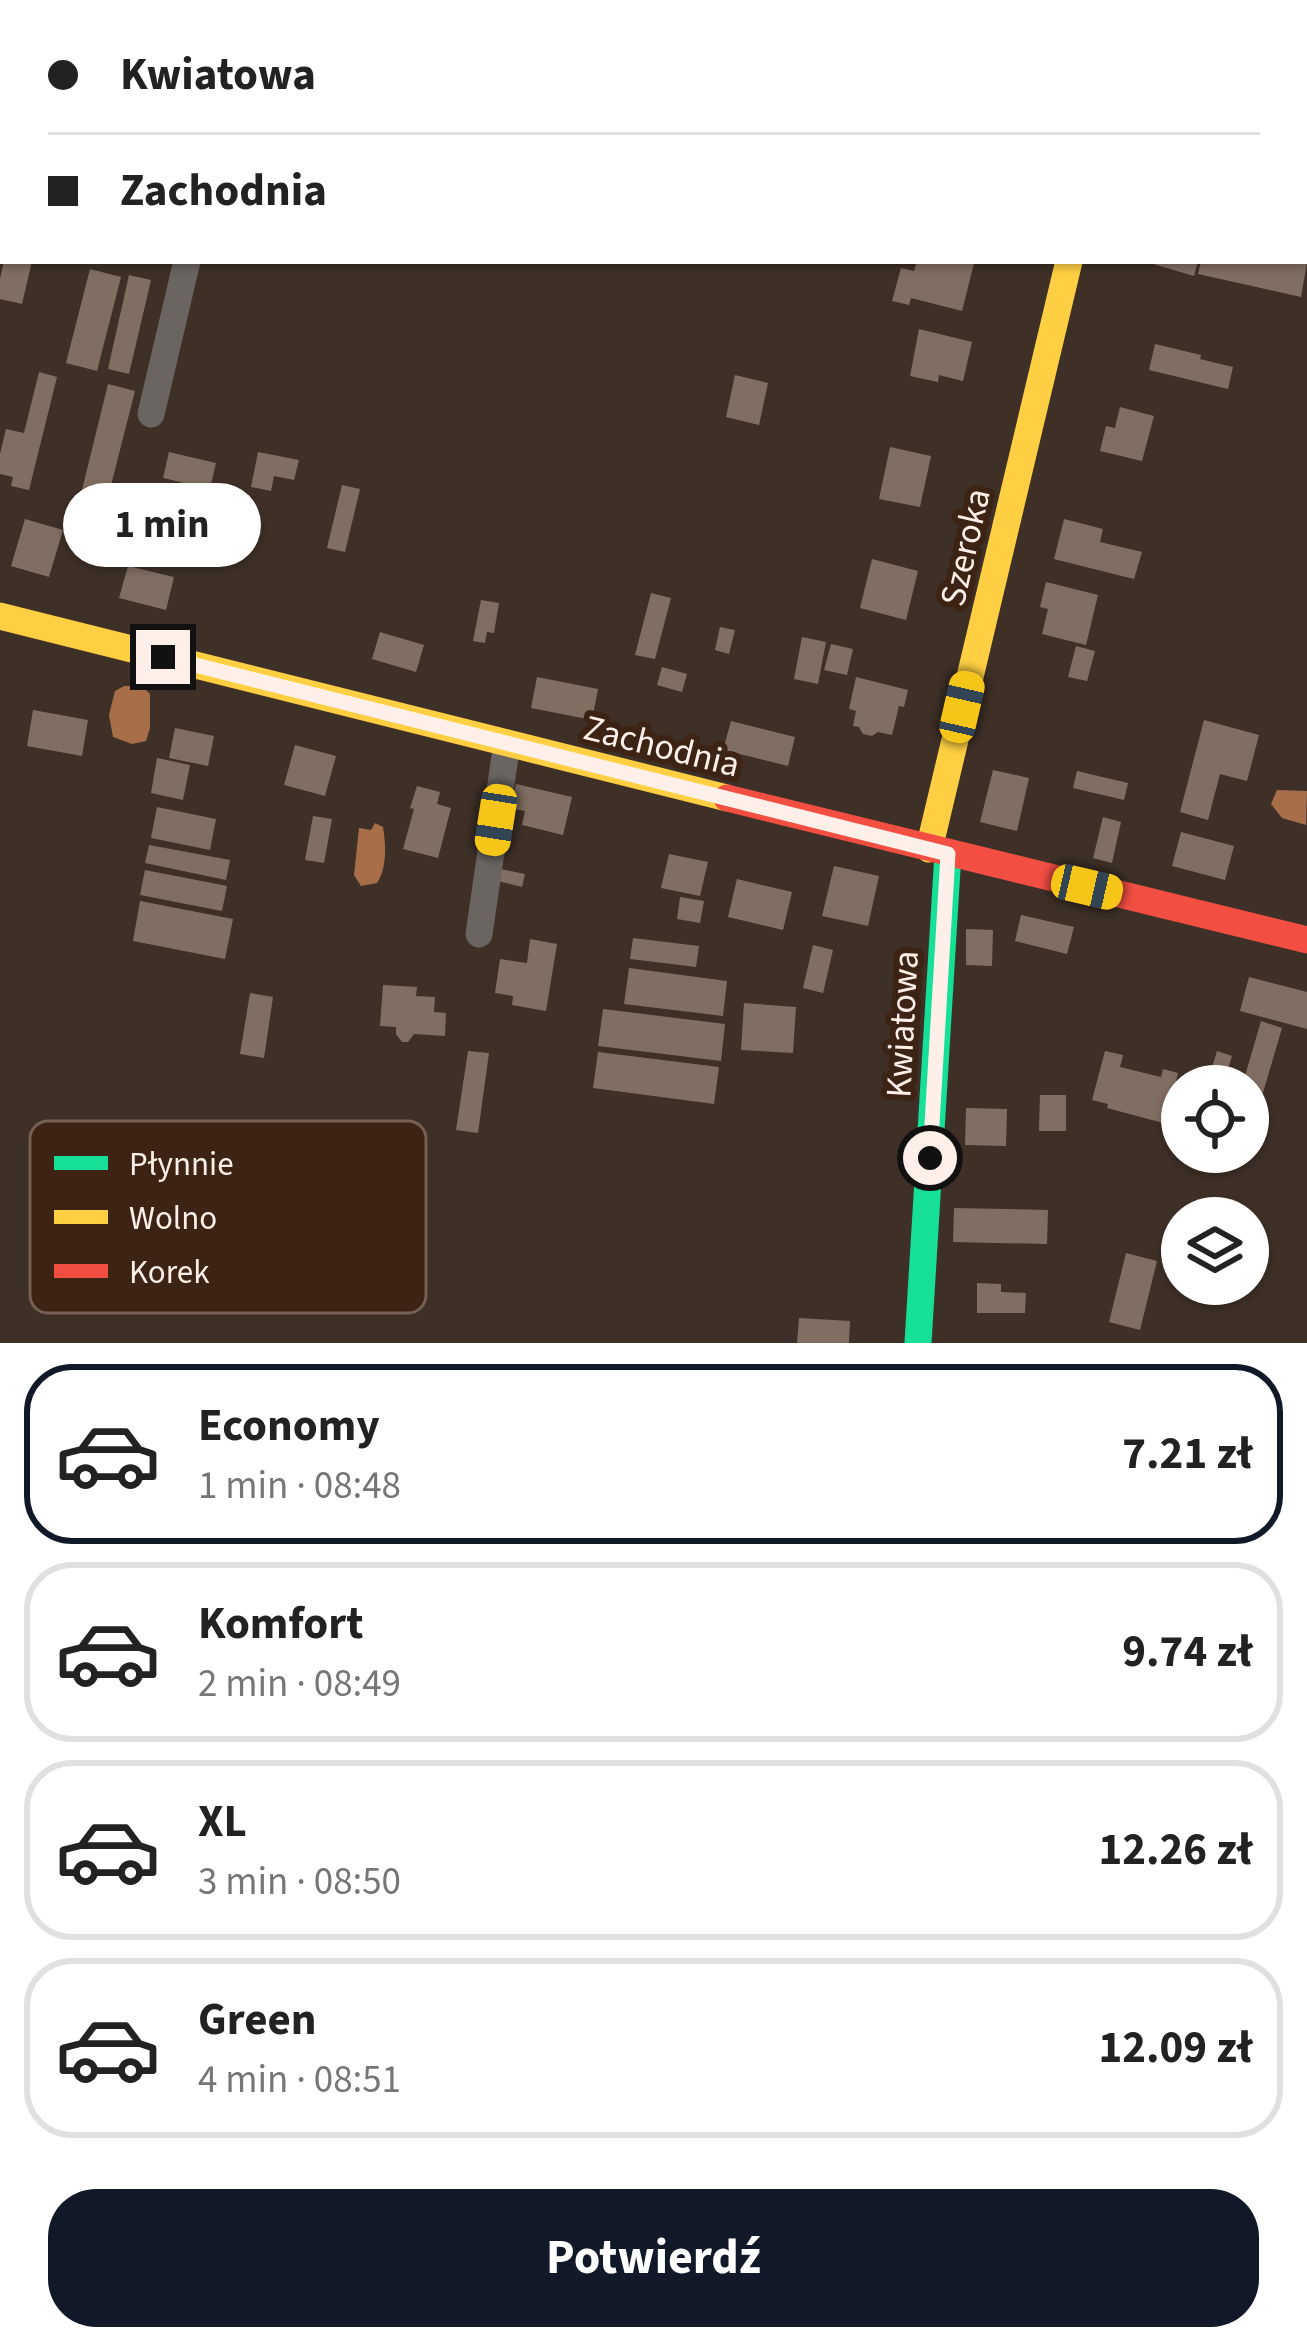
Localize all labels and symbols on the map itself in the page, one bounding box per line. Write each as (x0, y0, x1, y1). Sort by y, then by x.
callout: 1 min (64, 483, 262, 567)
street label: Szeroka (927, 483, 1004, 611)
route end (136, 630, 190, 684)
car (936, 668, 988, 746)
street label: Zachodnia (578, 702, 745, 790)
car (473, 782, 519, 858)
car (1048, 861, 1126, 913)
street label: Kwiatowa (873, 949, 932, 1099)
legend (30, 1121, 426, 1313)
route start (903, 1131, 957, 1185)
text: Płynnie (129, 1141, 234, 1188)
text: Wolno (129, 1195, 217, 1242)
text: Korek (129, 1249, 210, 1296)

